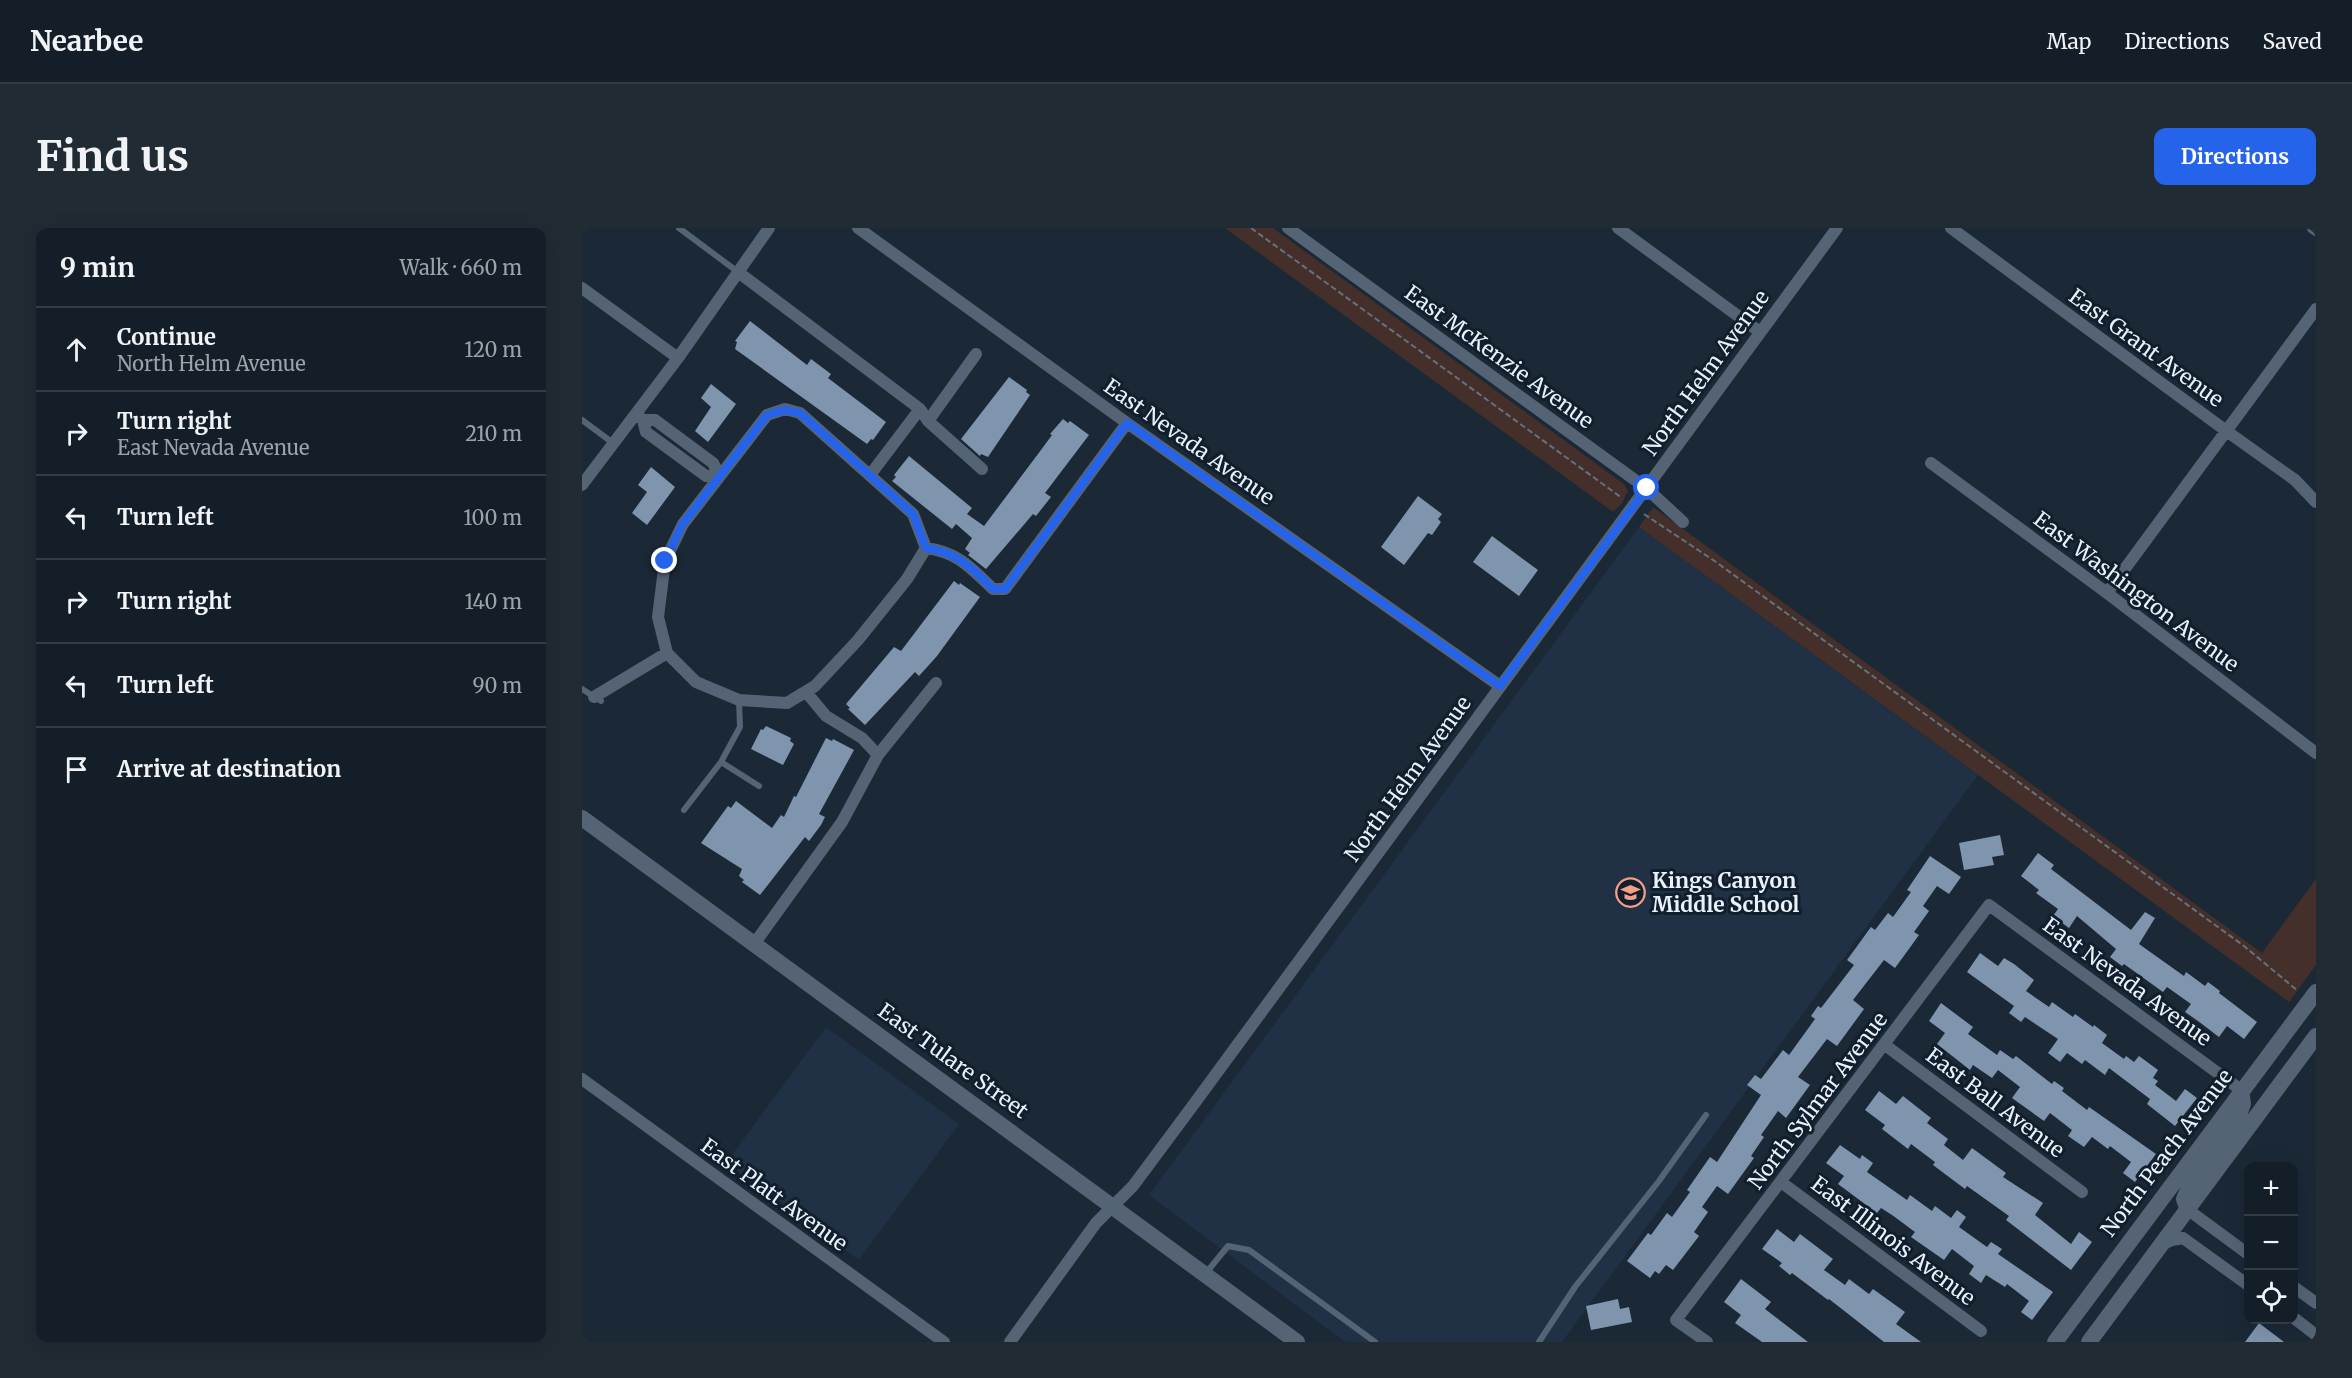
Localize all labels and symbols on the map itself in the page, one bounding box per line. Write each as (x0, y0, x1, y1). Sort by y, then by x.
street label: East McKenzie Avenue (1400, 279, 1599, 434)
street label: East Grant Avenue (2064, 282, 2229, 413)
street label: North Helm Avenue (1636, 285, 1775, 461)
street label: East Nevada Avenue (1099, 373, 1280, 511)
route start (1633, 474, 1659, 500)
street label: East Washington Avenue (2028, 506, 2244, 678)
route end (651, 547, 677, 573)
street label: North Helm Avenue (1338, 691, 1477, 867)
place label: Kings Canyon Middle School (1652, 867, 1800, 918)
school or university icon: Kings Canyon Middle School (1615, 877, 1647, 909)
street label: East Nevada Avenue (2038, 911, 2217, 1052)
street label: East Tulare Street (873, 997, 1034, 1124)
street label: North Sylmar Avenue (1742, 1007, 1893, 1195)
street label: East Ball Avenue (1921, 1042, 2070, 1164)
street label: North Peach Avenue (2095, 1064, 2238, 1242)
street label: East Platt Avenue (696, 1132, 853, 1257)
street label: East Illinois Avenue (1806, 1170, 1981, 1311)

